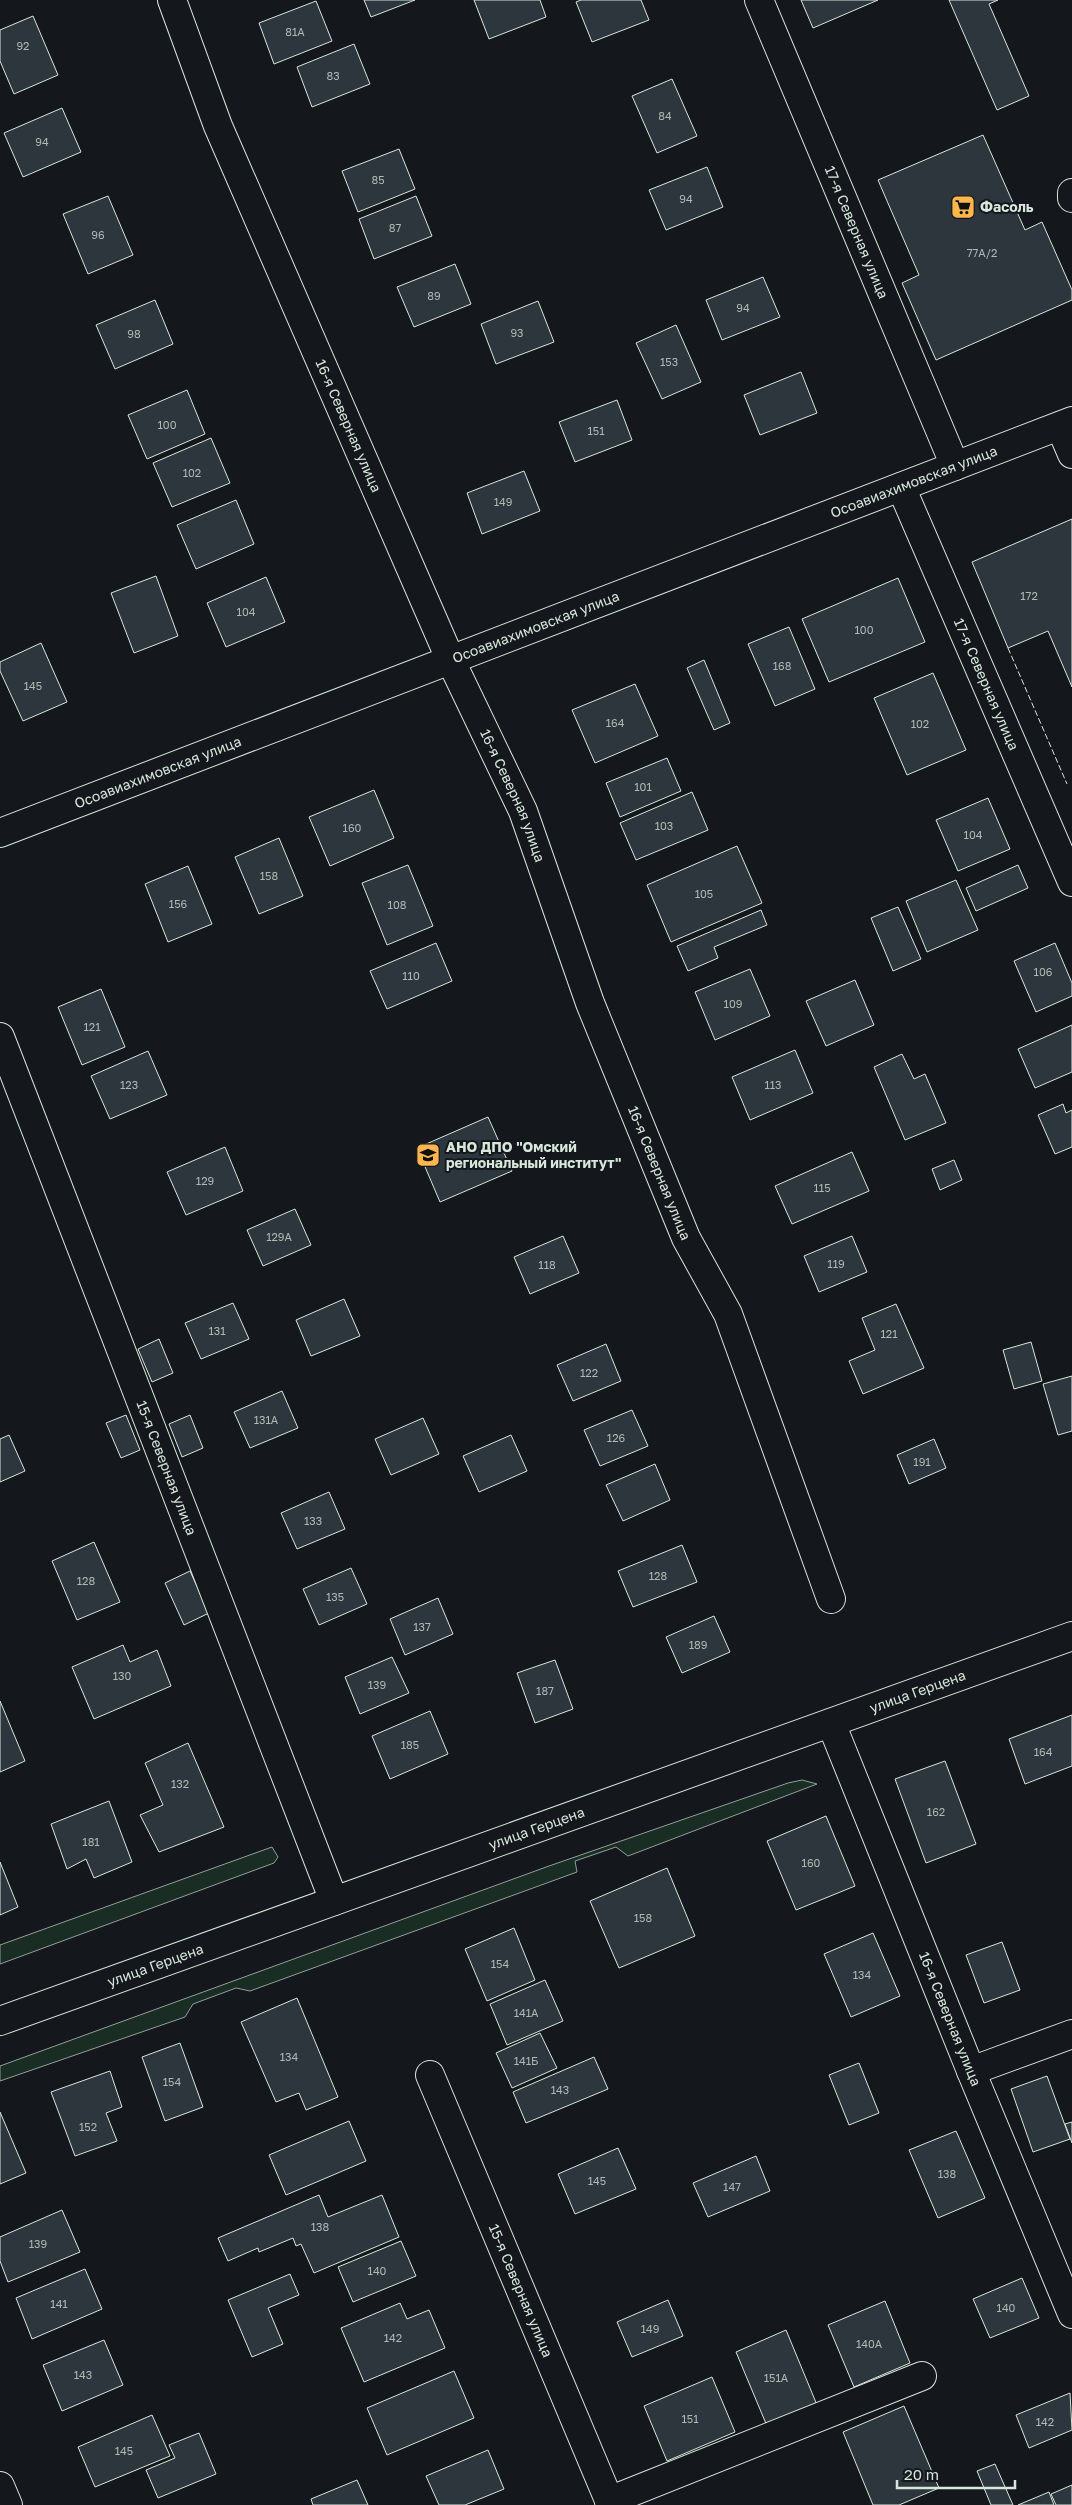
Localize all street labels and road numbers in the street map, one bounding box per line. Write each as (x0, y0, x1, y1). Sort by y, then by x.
street label: 17-я Северная улица (822, 163, 893, 301)
street label: 16-я Северная улица (313, 356, 385, 495)
street label: Осоавиахимовская улица (828, 442, 1000, 521)
street label: Осоавиахимовская улица (450, 587, 621, 666)
street label: 17-я Северная улица (951, 615, 1023, 753)
street label: 16-я Северная улица (477, 726, 549, 864)
street label: Осоавиахимовская улица (72, 732, 243, 812)
street label: 16-я Северная улица (625, 1103, 695, 1242)
street label: 15-я Северная улица (133, 1398, 201, 1538)
street label: улица Герцена (867, 1666, 968, 1716)
street label: улица Герцена (486, 1803, 587, 1853)
street label: улица Герцена (105, 1940, 205, 1990)
street label: 16-я Северная улица (916, 1949, 985, 2088)
street label: 15-я Северная улица (486, 2221, 557, 2360)

